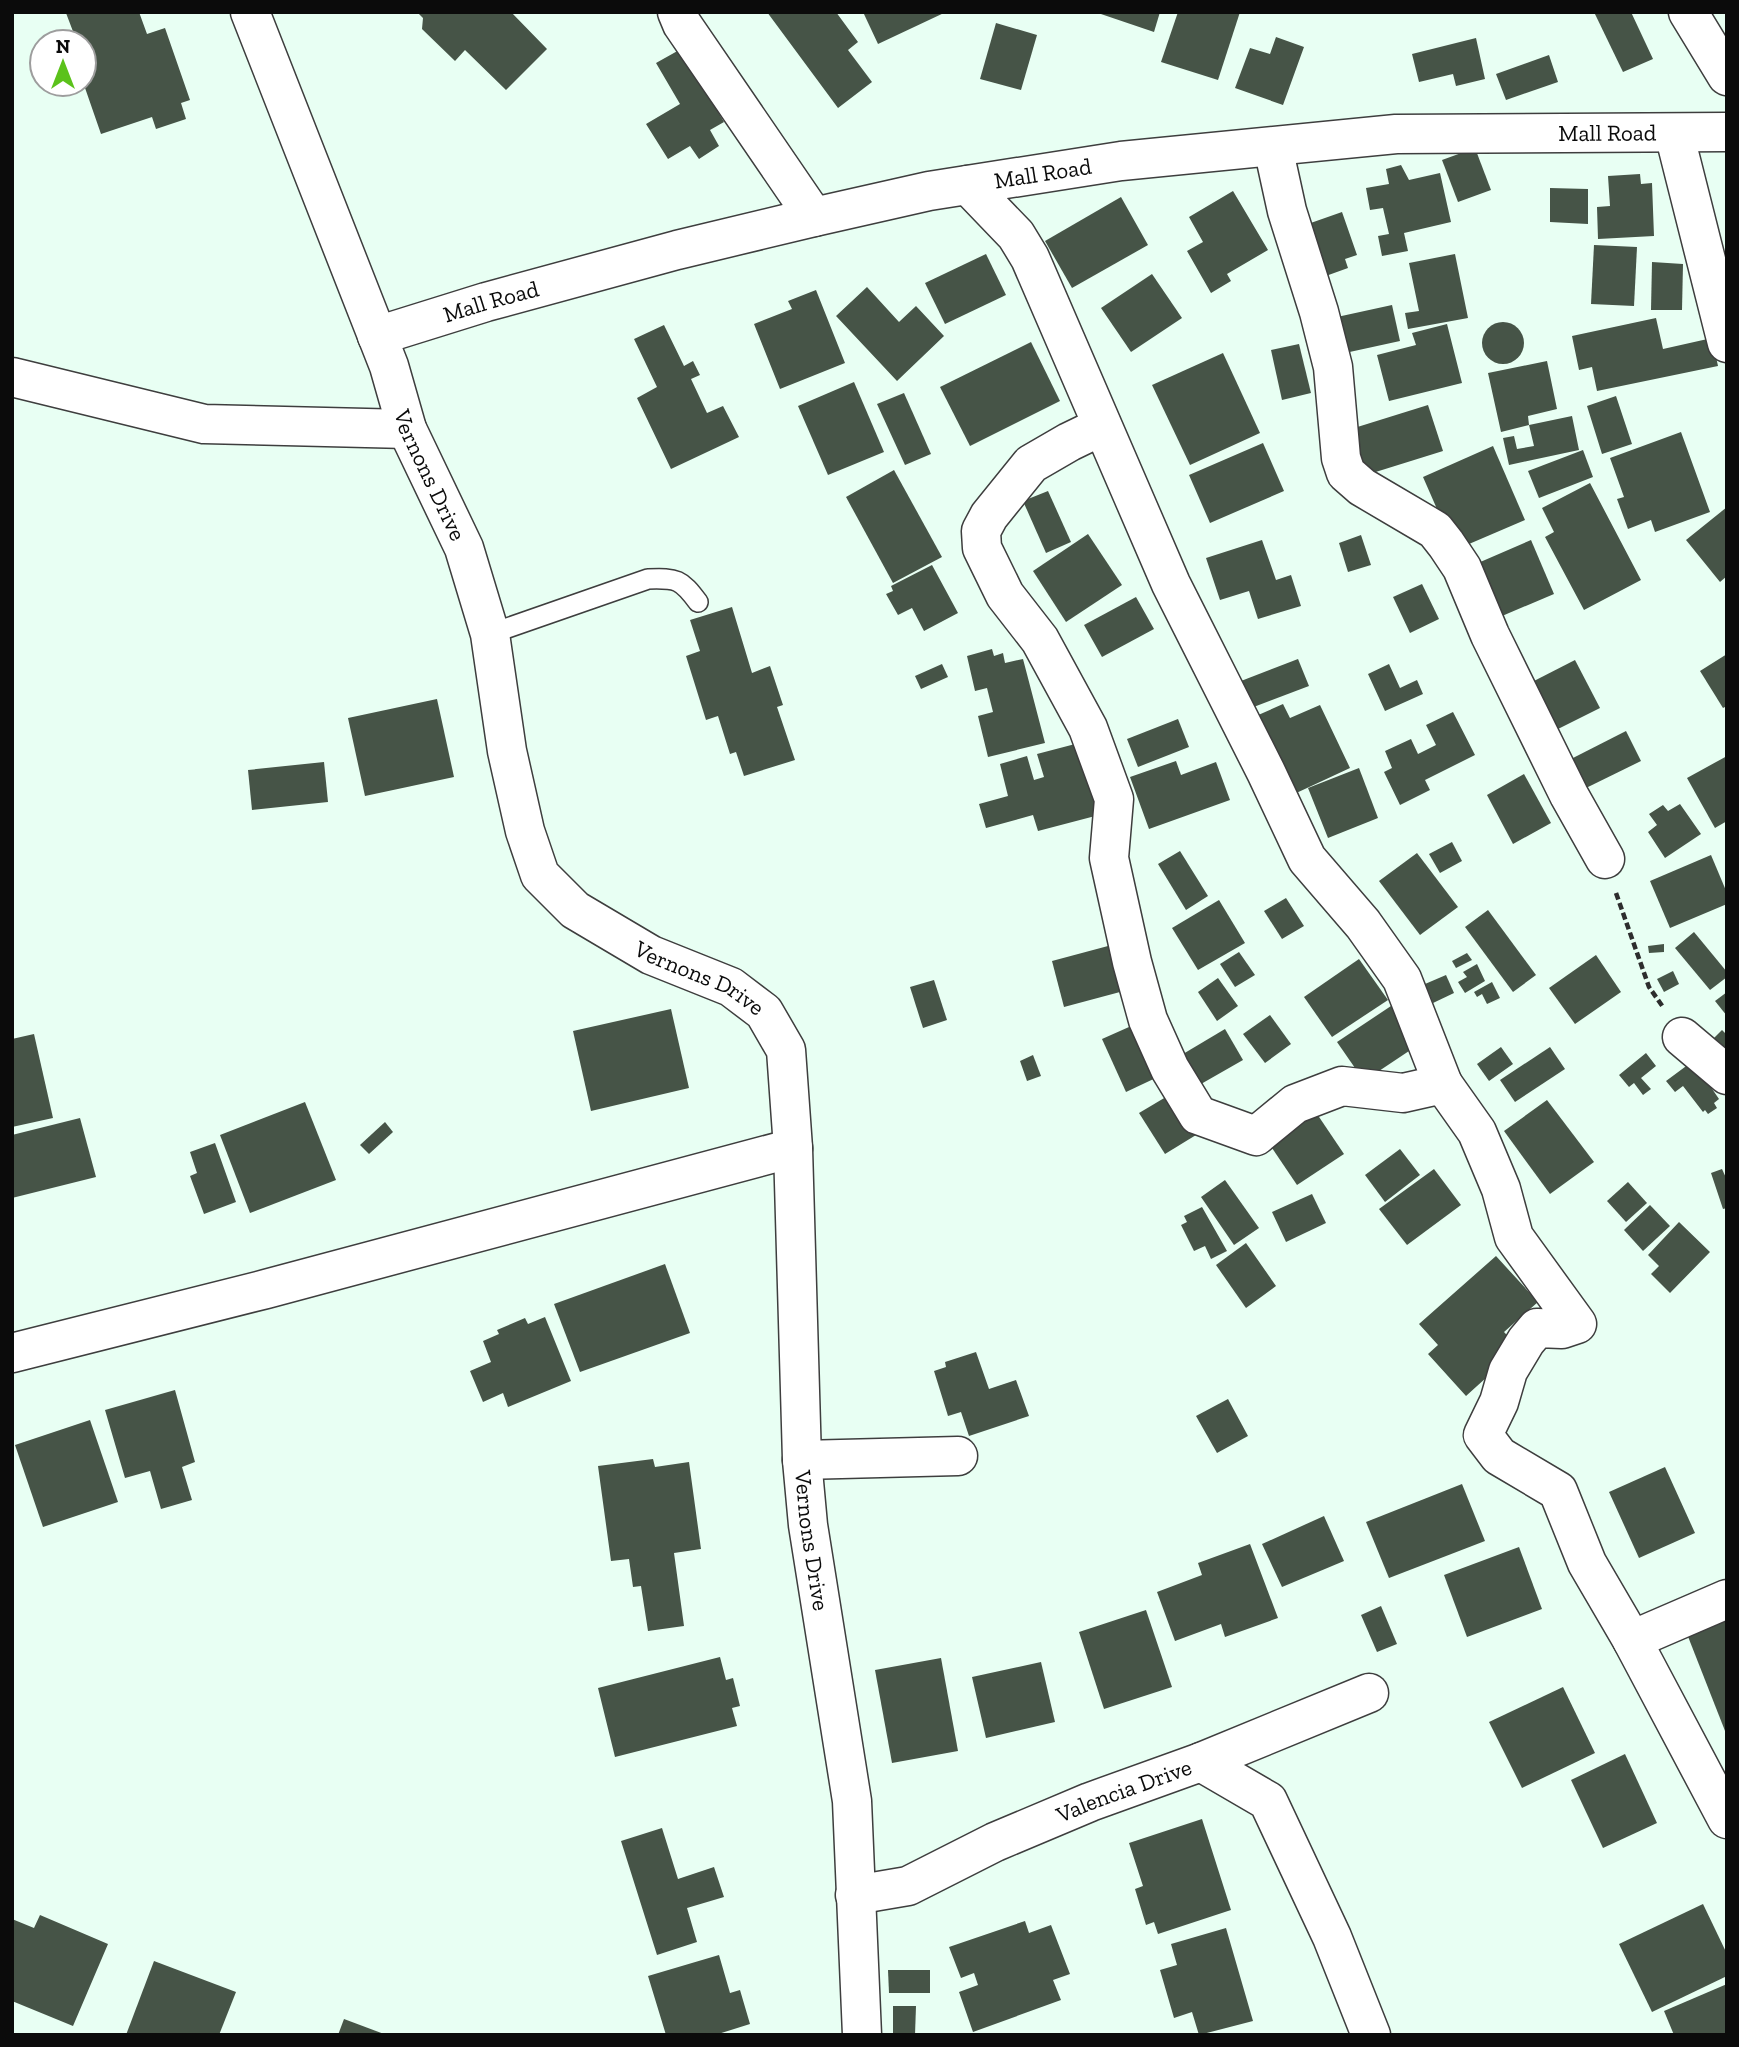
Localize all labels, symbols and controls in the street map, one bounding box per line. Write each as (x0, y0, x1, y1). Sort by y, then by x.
north arrow (28, 28, 98, 98)
text: N (56, 35, 70, 58)
street label: Mall Road (1558, 118, 1657, 147)
street label: Mall Road (992, 152, 1094, 195)
street label: Mall Road (440, 274, 542, 329)
street label: Vernons Drive (388, 405, 472, 545)
street label: Vernons Drive (628, 934, 770, 1021)
street label: Vernons Drive (789, 1468, 835, 1613)
street label: Valencia Drive (1051, 1753, 1195, 1829)

